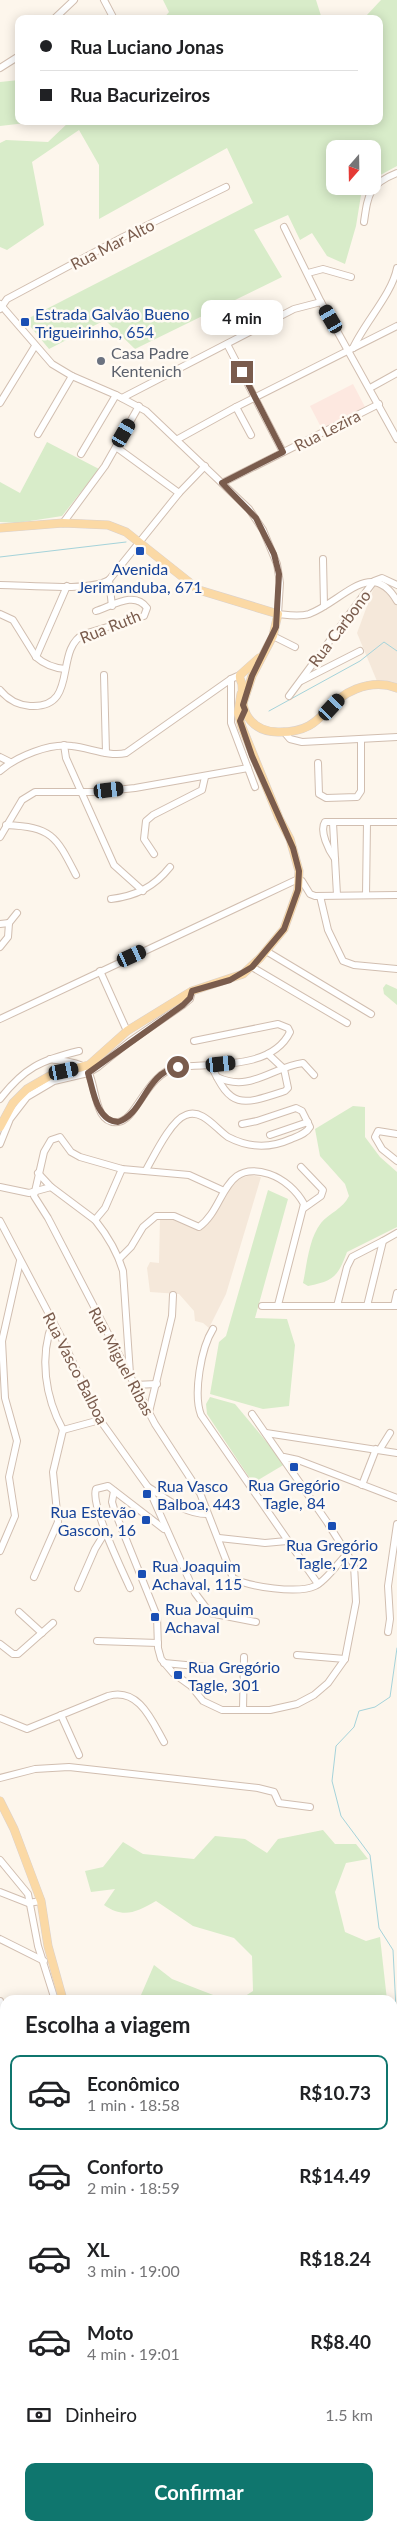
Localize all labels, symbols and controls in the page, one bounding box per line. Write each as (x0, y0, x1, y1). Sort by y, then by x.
text: Rua Luciano Jonas (70, 35, 224, 58)
text: Rua Bacurizeiros (70, 83, 210, 106)
north arrow (326, 140, 381, 195)
map controls (326, 140, 381, 195)
street label: Rua Mar Alto (67, 215, 157, 273)
callout: 4 min (201, 300, 283, 334)
car (317, 302, 344, 336)
place label: Estrada Galvão Bueno Trigueirinho, 654 (35, 304, 190, 341)
text: 4 min (222, 308, 262, 327)
marker: Estrada Galvão Bueno Trigueirinho, 654 (19, 316, 31, 328)
place label: Casa Padre Kentenich (111, 343, 189, 380)
marker: Casa Padre Kentenich (95, 355, 107, 367)
route end (231, 361, 253, 383)
street label: Rua Lezira (291, 405, 363, 455)
car (110, 416, 137, 450)
marker: Avenida Jerimanduba, 671 (134, 545, 146, 557)
place label: Avenida Jerimanduba, 671 (78, 559, 202, 596)
street label: Rua Carbono (304, 586, 374, 670)
street label: Rua Ruth (77, 605, 143, 647)
car (316, 691, 347, 723)
car (93, 781, 124, 799)
car (115, 943, 148, 969)
car (205, 1055, 236, 1073)
route start (167, 1056, 189, 1078)
car (47, 1061, 80, 1081)
street label: Rua Miguel Ribas (85, 1303, 159, 1419)
street label: Rua Vasco Balboa (40, 1309, 112, 1427)
marker: Rua Gregório Tagle, 84 (288, 1461, 300, 1473)
place label: Rua Gregório Tagle, 84 (248, 1475, 340, 1512)
place label: Rua Vasco Balboa, 443 (157, 1476, 241, 1513)
marker: Rua Vasco Balboa, 443 (141, 1488, 153, 1500)
place label: Rua Estevão Gascon, 16 (50, 1502, 136, 1539)
marker: Rua Estevão Gascon, 16 (140, 1514, 152, 1526)
marker: Rua Gregório Tagle, 172 (326, 1520, 338, 1532)
place label: Rua Gregório Tagle, 172 (286, 1535, 378, 1572)
place label: Rua Joaquim Achaval, 115 (152, 1556, 242, 1593)
marker: Rua Joaquim Achaval, 115 (136, 1568, 148, 1580)
place label: Rua Joaquim Achaval (165, 1599, 254, 1636)
marker: Rua Joaquim Achaval (149, 1611, 161, 1623)
place label: Rua Gregório Tagle, 301 (188, 1657, 280, 1694)
marker: Rua Gregório Tagle, 301 (172, 1669, 184, 1681)
text: Escolha a viagem (25, 2011, 191, 2038)
icon: car (27, 2070, 72, 2115)
text: Econômico (87, 2072, 180, 2095)
text: R$10.73 (299, 2081, 371, 2104)
text: 1 min · 18:58 (87, 2095, 180, 2114)
icon: car (27, 2153, 72, 2198)
text: Conforto (87, 2155, 163, 2178)
text: R$14.49 (299, 2164, 371, 2187)
text: 2 min · 18:59 (87, 2178, 180, 2197)
icon: car (27, 2236, 72, 2281)
text: XL (87, 2238, 110, 2261)
text: R$18.24 (299, 2247, 371, 2270)
text: 3 min · 19:00 (87, 2261, 180, 2280)
icon: car (27, 2319, 72, 2364)
text: Moto (87, 2321, 133, 2344)
text: R$8.40 (310, 2330, 371, 2353)
text: 4 min · 19:01 (87, 2344, 180, 2363)
icon: cash (25, 2401, 53, 2429)
text: Dinheiro (65, 2403, 137, 2426)
text: 1.5 km (325, 2405, 373, 2424)
button: Confirmar (25, 2463, 373, 2521)

